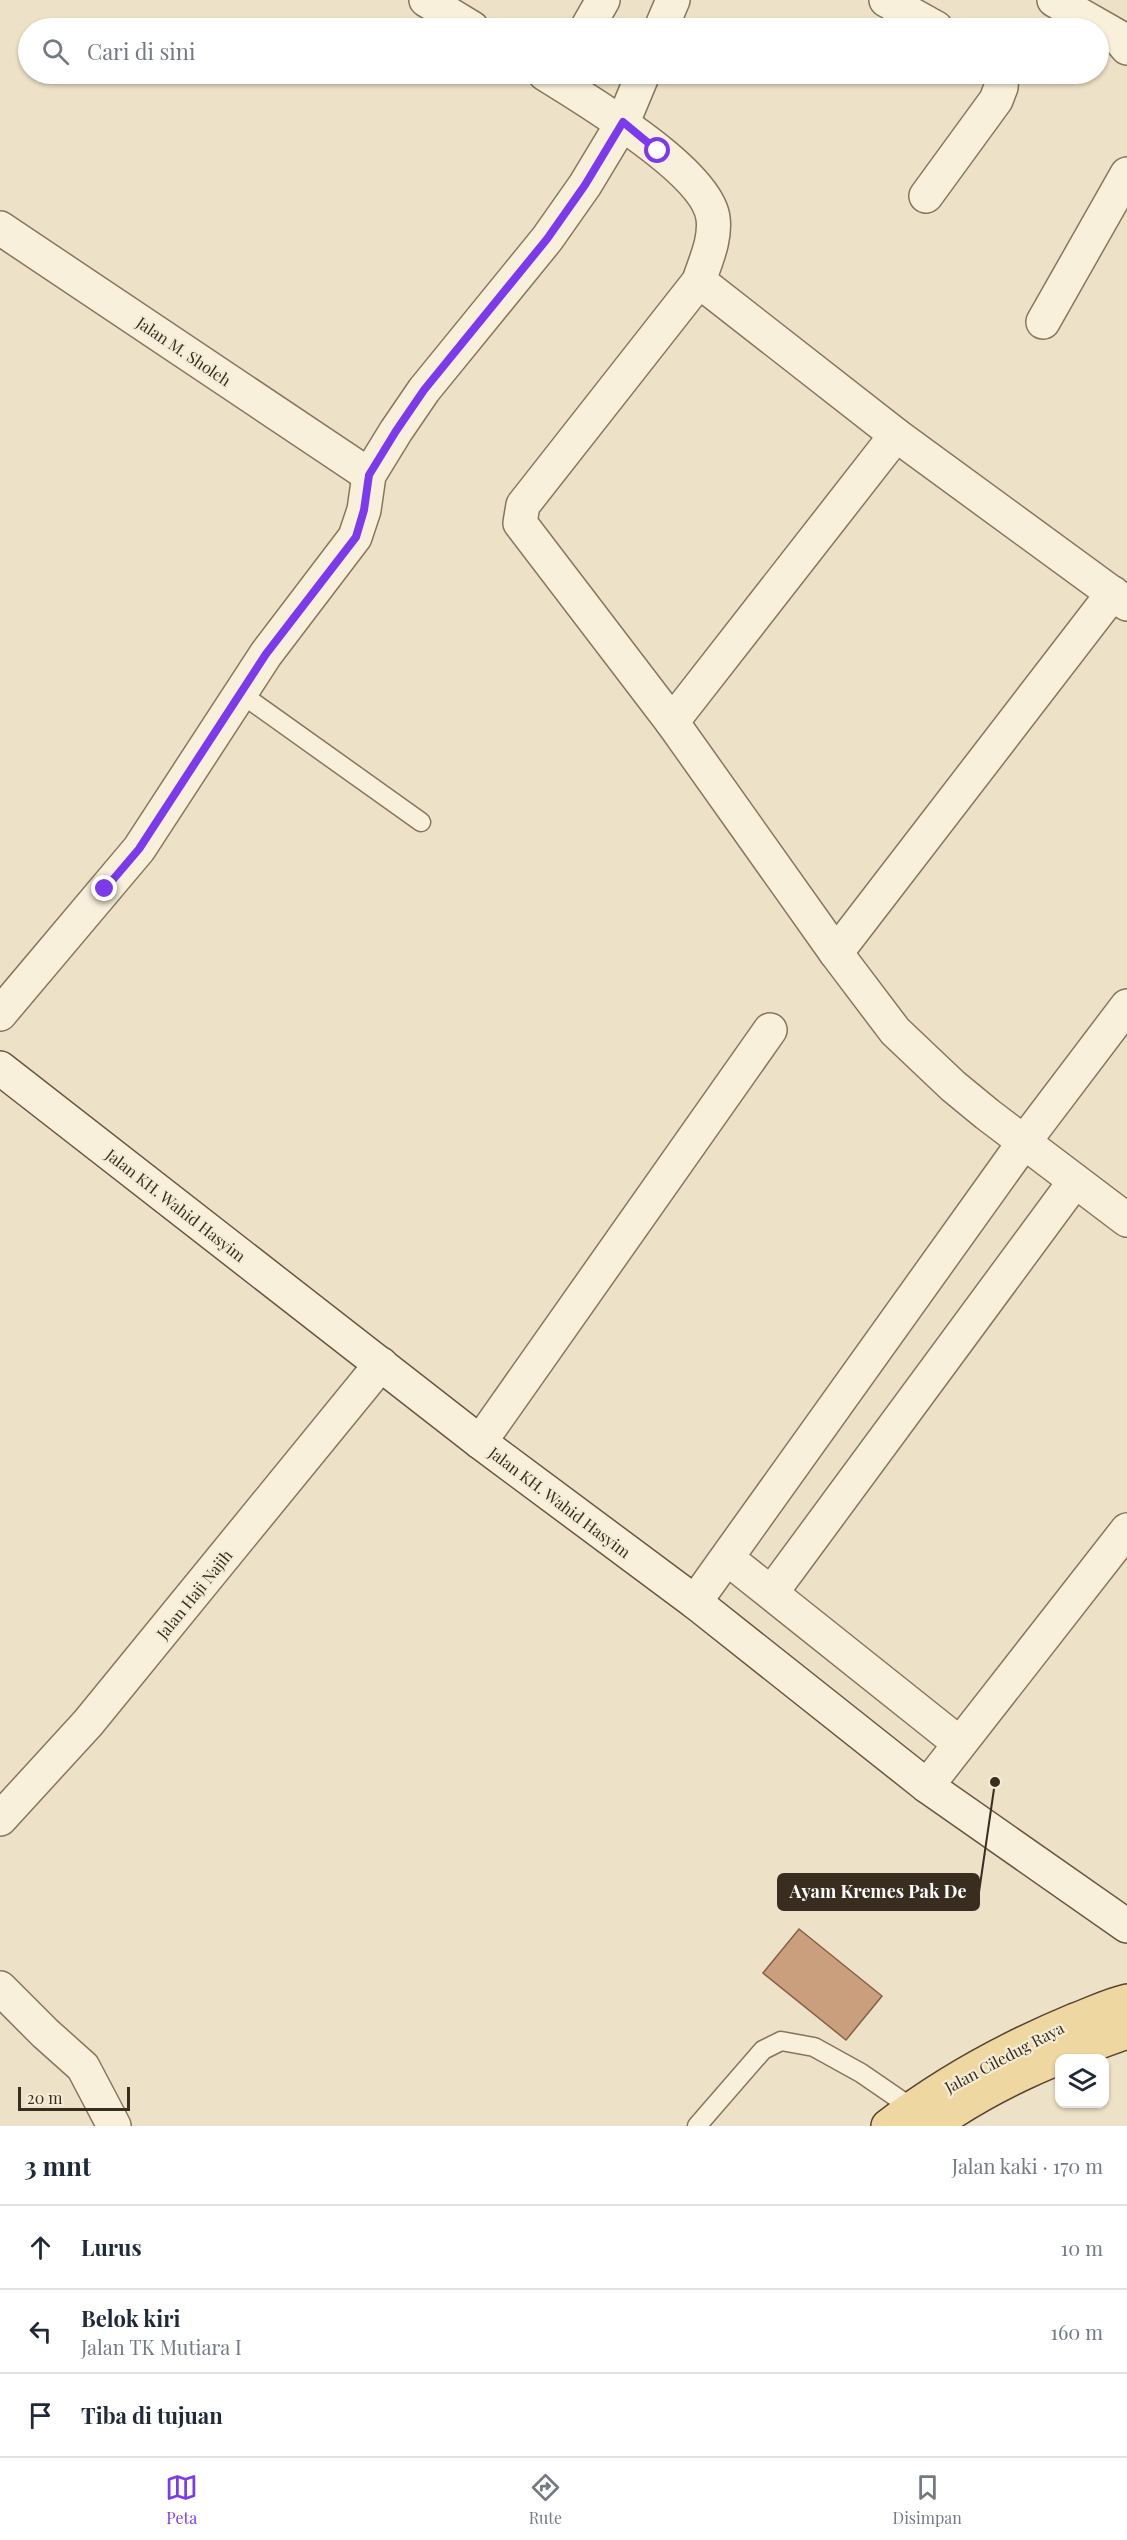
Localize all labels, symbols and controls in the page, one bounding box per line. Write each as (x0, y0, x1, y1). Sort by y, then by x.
search box (18, 18, 1109, 84)
icon: search (39, 35, 72, 68)
text: Cari di sini (87, 36, 195, 66)
route start (644, 137, 670, 163)
street label: Jalan M. Sholeh (132, 311, 236, 391)
route end (91, 875, 117, 901)
street label: Jalan KH. Wahid Hasyim (101, 1143, 250, 1266)
street label: Jalan KH. Wahid Hasyim (484, 1441, 635, 1562)
street label: Jalan Haji Najih (151, 1545, 237, 1644)
callout: Ayam Kremes Pak De (778, 1874, 979, 1910)
text: Ayam Kremes Pak De (788, 1879, 967, 1903)
street label: Jalan Ciledug Raya (940, 2017, 1067, 2098)
map controls (1055, 2054, 1109, 2108)
button: layers (1055, 2054, 1109, 2108)
scale bar (18, 2084, 130, 2112)
text: 20 m (27, 2087, 62, 2108)
text: 3 mnt (24, 2148, 91, 2183)
text: Jalan kaki · 170 m (952, 2152, 1103, 2179)
icon: ahead (24, 2231, 57, 2264)
text: Lurus (81, 2232, 142, 2262)
text: 10 m (1061, 2234, 1103, 2261)
text: Belok kiri (81, 2303, 180, 2333)
icon: left (24, 2315, 57, 2348)
text: 160 m (1051, 2318, 1103, 2345)
text: Jalan TK Mutiara I (81, 2333, 242, 2360)
icon: arrive (24, 2399, 57, 2432)
text: Tiba di tujuan (81, 2400, 223, 2430)
tab: Peta (165, 2471, 198, 2528)
tab: Rute (529, 2471, 562, 2528)
tab: Disimpan (893, 2471, 962, 2528)

